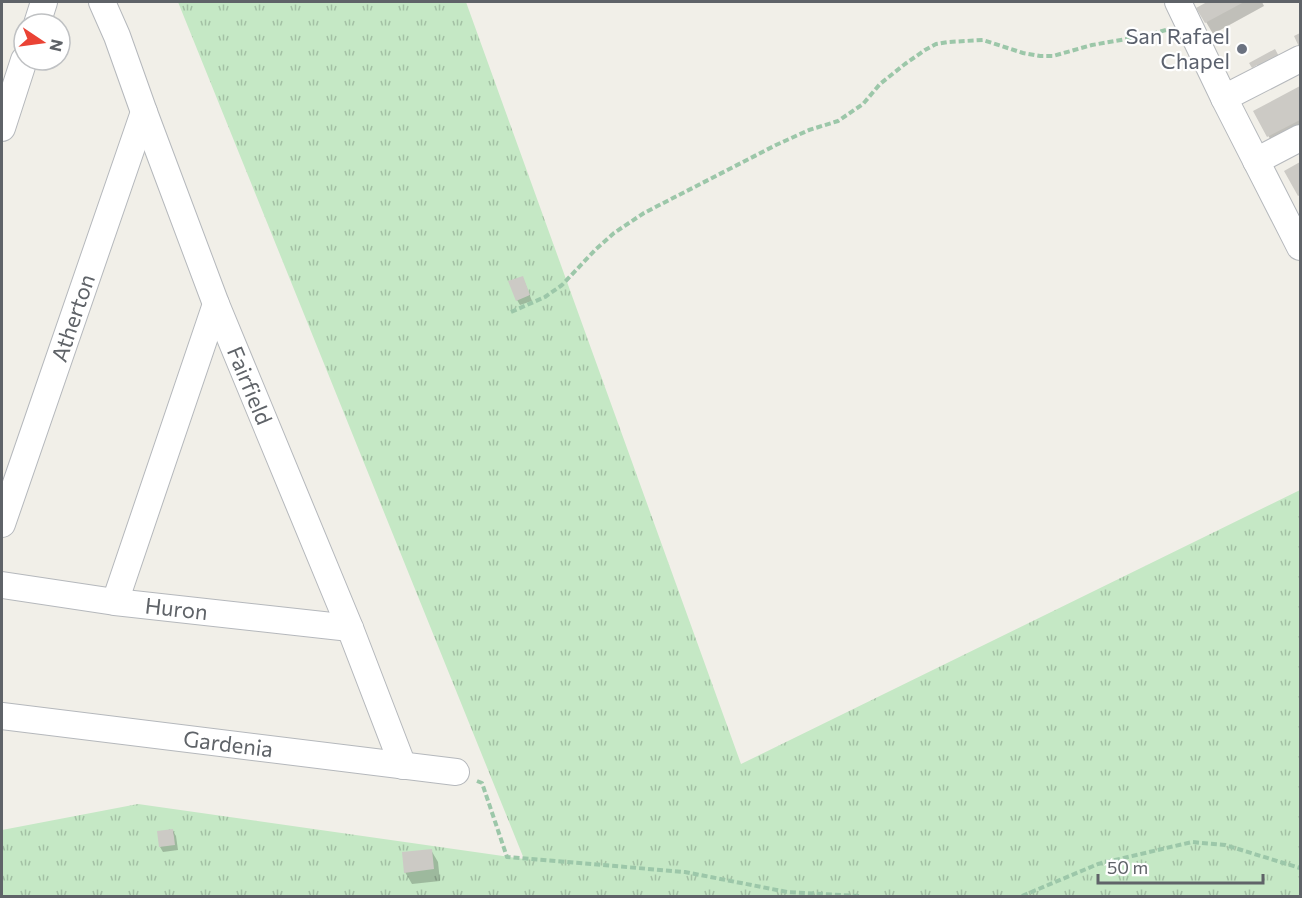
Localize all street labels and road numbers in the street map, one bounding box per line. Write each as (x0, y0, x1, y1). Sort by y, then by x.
street label: Atherton (45, 270, 100, 365)
street label: Fairfield (222, 342, 278, 428)
street label: Huron (144, 591, 209, 625)
street label: Gardenia (182, 724, 275, 762)

